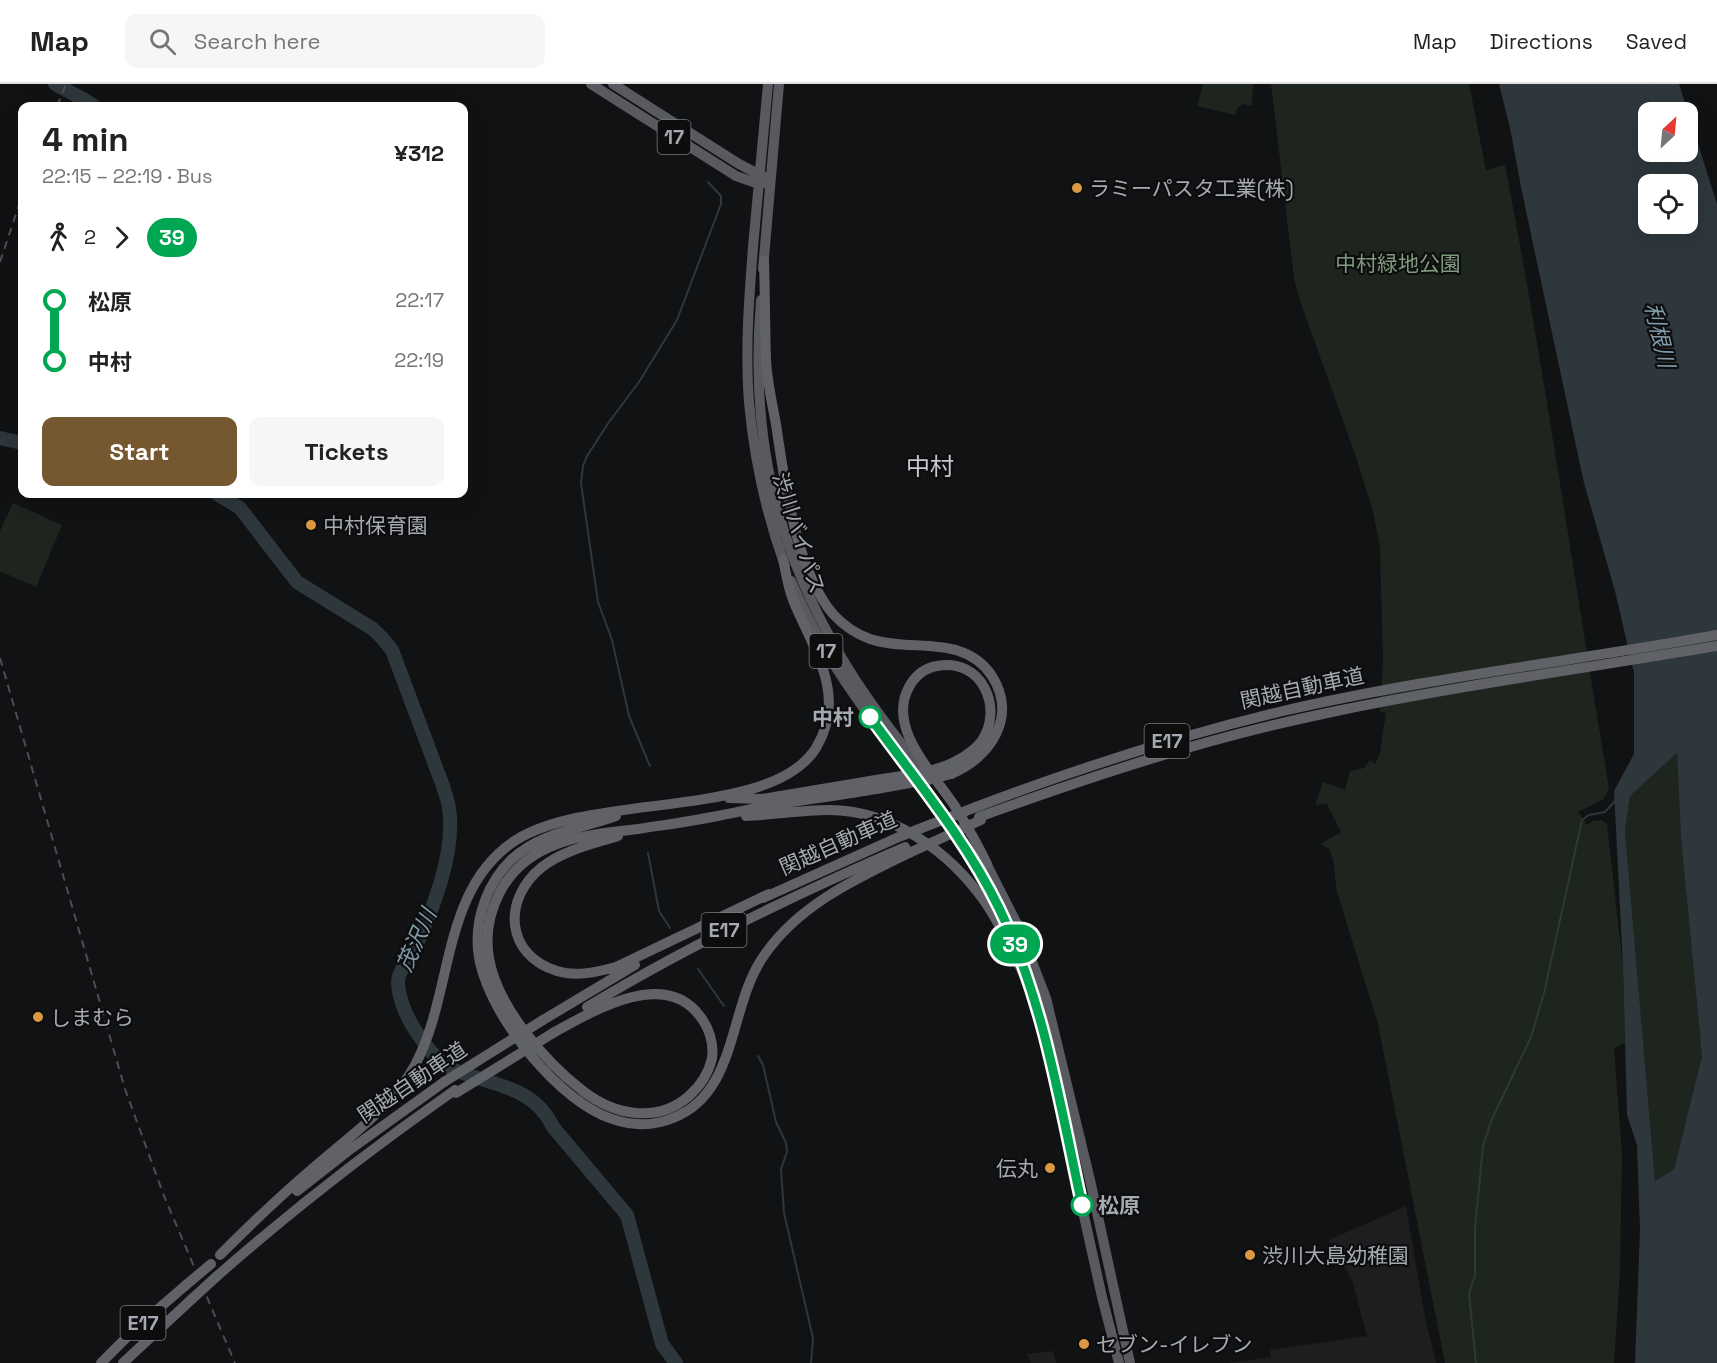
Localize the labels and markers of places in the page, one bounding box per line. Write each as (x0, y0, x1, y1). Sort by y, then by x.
place label: ラミーパスタ工業(株) (1089, 175, 1294, 202)
marker: ラミーパスタ工業(株) (1070, 181, 1084, 195)
place label: 中村保育園 (323, 512, 428, 539)
marker: 中村保育園 (304, 518, 318, 532)
place label: 中村 (812, 704, 854, 731)
marker: 中村 (859, 706, 881, 728)
place label: しまむら (50, 1004, 134, 1031)
marker: しまむら (31, 1010, 45, 1024)
place label: 伝丸 (996, 1155, 1038, 1182)
marker: 伝丸 (1043, 1161, 1057, 1175)
place label: 松原 (1098, 1192, 1140, 1219)
marker: 松原 (1071, 1194, 1093, 1216)
place label: 渋川大島幼稚園 (1262, 1242, 1409, 1269)
marker: 渋川大島幼稚園 (1243, 1248, 1257, 1262)
place label: セブン-イレブン (1096, 1331, 1253, 1358)
marker: セブン-イレブン (1077, 1337, 1091, 1351)

